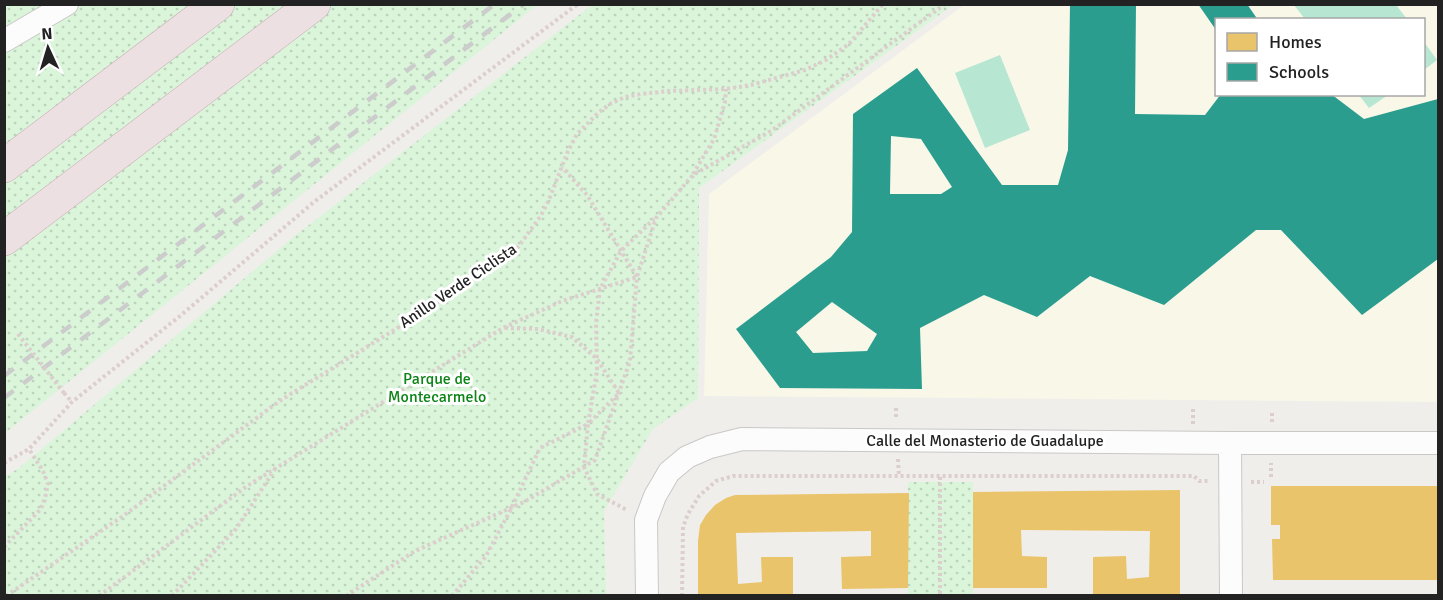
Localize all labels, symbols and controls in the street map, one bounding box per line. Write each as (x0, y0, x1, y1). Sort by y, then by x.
north arrow (18, 18, 78, 78)
legend (1215, 18, 1425, 96)
text: N (41, 24, 53, 44)
text: Homes (1269, 31, 1322, 53)
text: Schools (1269, 61, 1329, 83)
street label: Anillo Verde Ciclista (396, 239, 520, 333)
park label: Parque de Montecarmelo (388, 369, 486, 407)
street label: Calle del Monasterio de Guadalupe (866, 431, 1104, 451)

